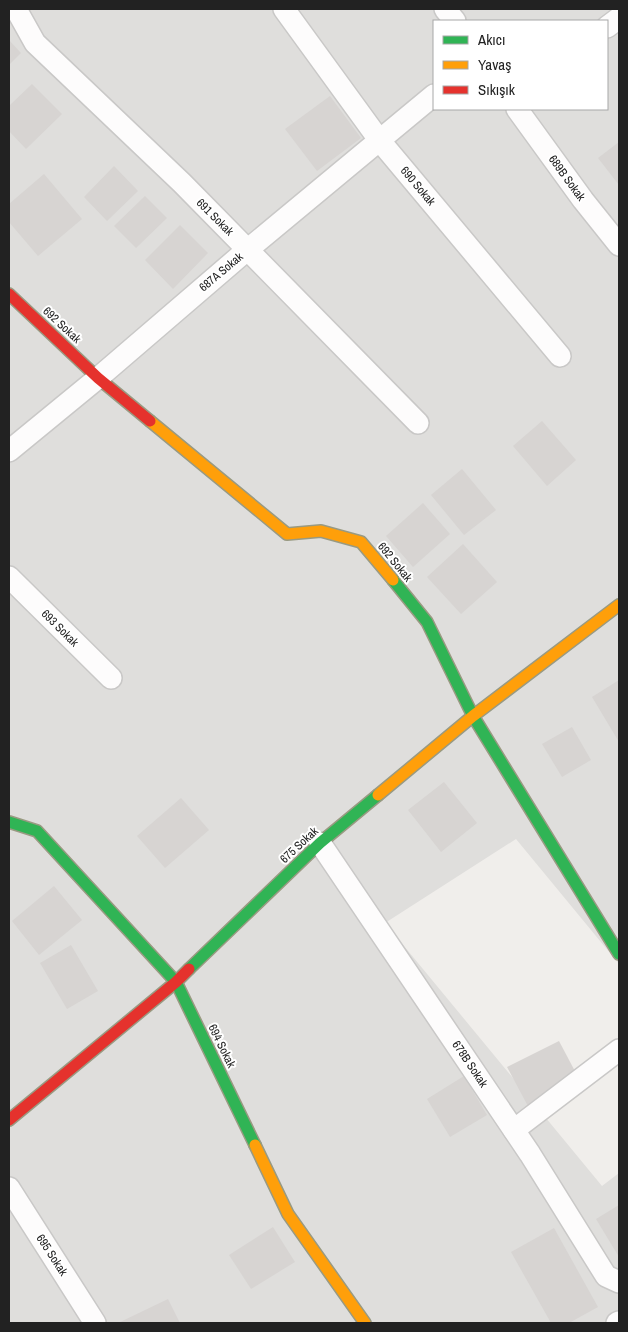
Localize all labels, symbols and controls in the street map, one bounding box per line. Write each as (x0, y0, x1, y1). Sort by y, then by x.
legend (433, 20, 608, 110)
text: Akıcı (477, 29, 505, 50)
text: Yavaş (478, 54, 511, 75)
text: Sıkışık (478, 79, 516, 100)
street label: 689B Sokak (545, 152, 589, 204)
street label: 690 Sokak (397, 163, 439, 209)
street label: 691 Sokak (193, 195, 237, 239)
street label: 687A Sokak (196, 249, 246, 295)
street label: 692 Sokak (40, 303, 85, 347)
street label: 692 Sokak (374, 539, 416, 585)
street label: 693 Sokak (38, 606, 82, 650)
street label: 675 Sokak (277, 823, 322, 867)
street label: 694 Sokak (205, 1022, 239, 1070)
street label: 678B Sokak (449, 1038, 492, 1091)
street label: 695 Sokak (33, 1231, 71, 1279)

